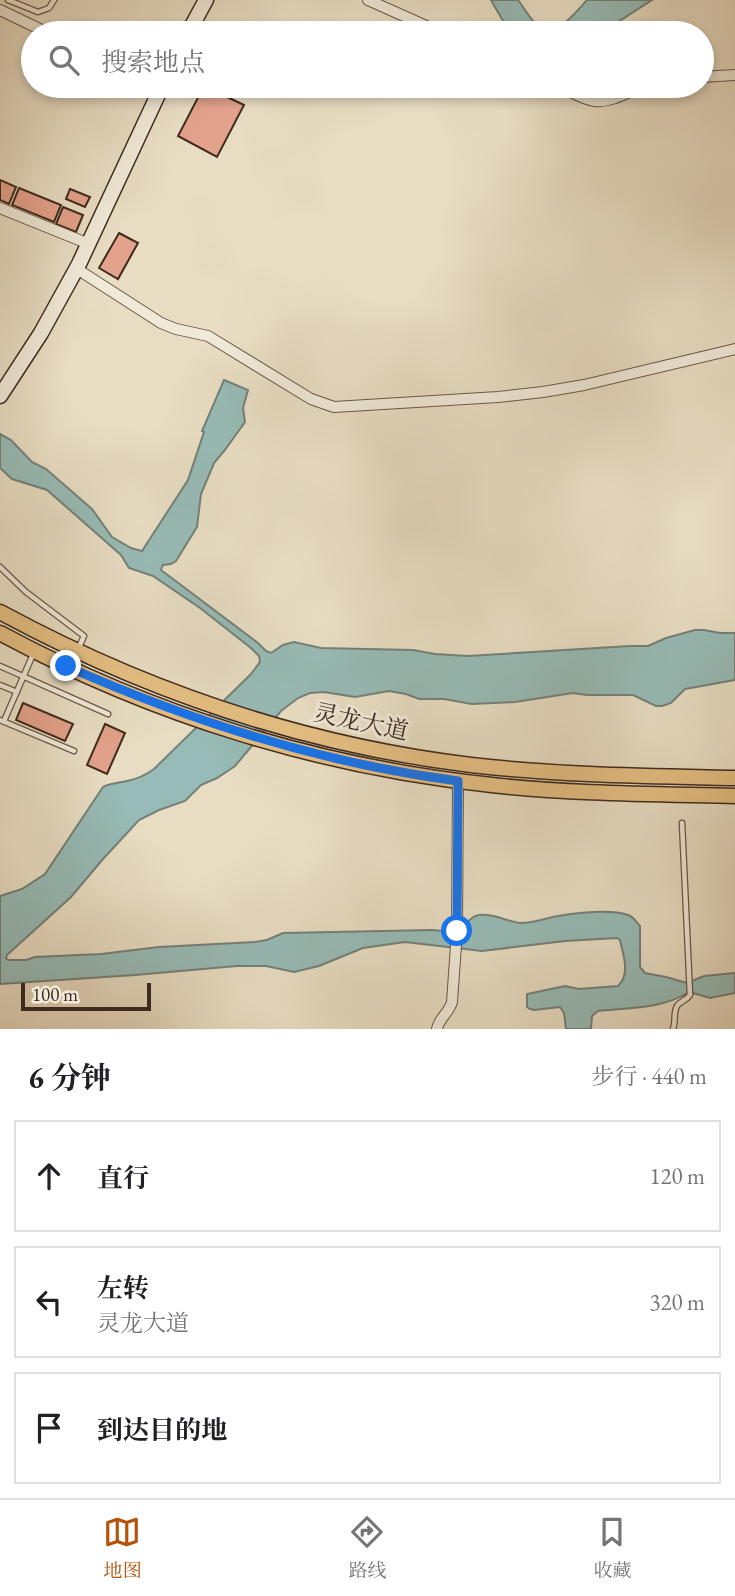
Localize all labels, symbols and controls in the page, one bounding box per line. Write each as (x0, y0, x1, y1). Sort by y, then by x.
search box (21, 21, 714, 98)
icon: search (45, 41, 83, 79)
text: 搜索地点 (101, 45, 205, 79)
route end (50, 650, 81, 681)
street label: 灵龙大道 (311, 696, 411, 747)
route start (441, 915, 472, 946)
scale bar (21, 980, 150, 1012)
text: 100 m (32, 982, 78, 1007)
text: 6 分钟 (28, 1058, 111, 1097)
text: 步行 · 440 m (592, 1061, 707, 1091)
icon: ahead (30, 1157, 68, 1195)
text: 直行 (97, 1161, 149, 1195)
text: 120 m (649, 1161, 705, 1191)
text: 左转 (97, 1271, 149, 1305)
icon: left (30, 1283, 68, 1321)
text: 320 m (649, 1287, 705, 1317)
text: 灵龙大道 (97, 1308, 189, 1338)
icon: arrive (30, 1409, 68, 1447)
text: 到达目的地 (97, 1413, 227, 1447)
tab: 地图 (103, 1513, 142, 1583)
tab: 路线 (348, 1513, 387, 1583)
tab: 收藏 (593, 1513, 632, 1583)

